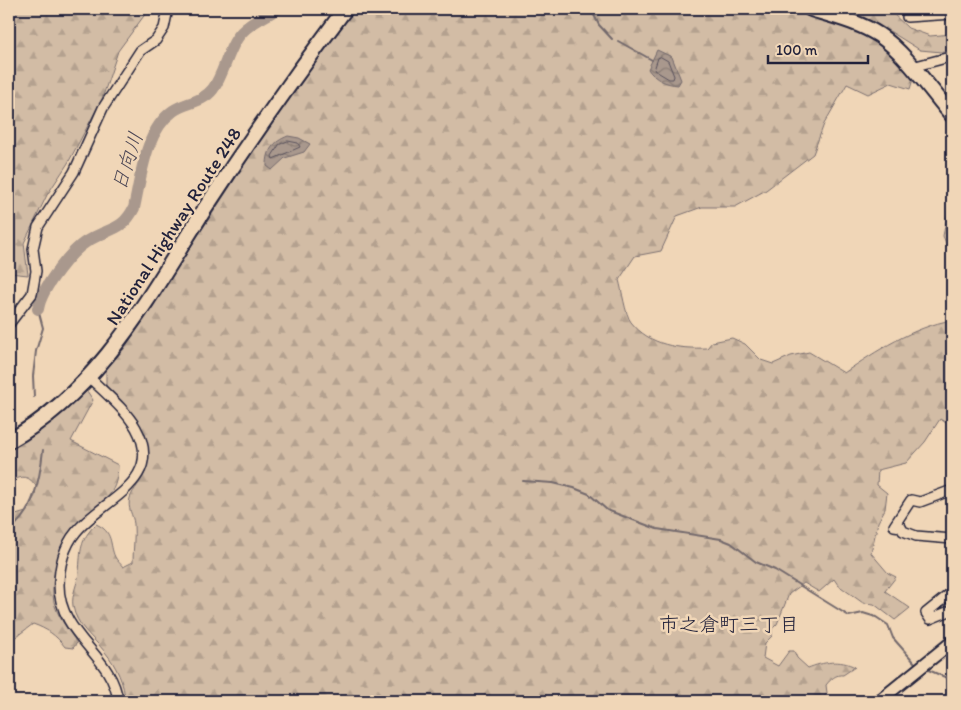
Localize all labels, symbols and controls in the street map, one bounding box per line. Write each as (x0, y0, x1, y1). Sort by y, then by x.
scale bar (768, 32, 868, 64)
text: 100 m (776, 41, 818, 59)
street label: National Highway Route 248 (101, 123, 246, 330)
water label: 日向川 (106, 129, 148, 193)
district label: 市之倉町三丁目 (659, 612, 799, 636)

